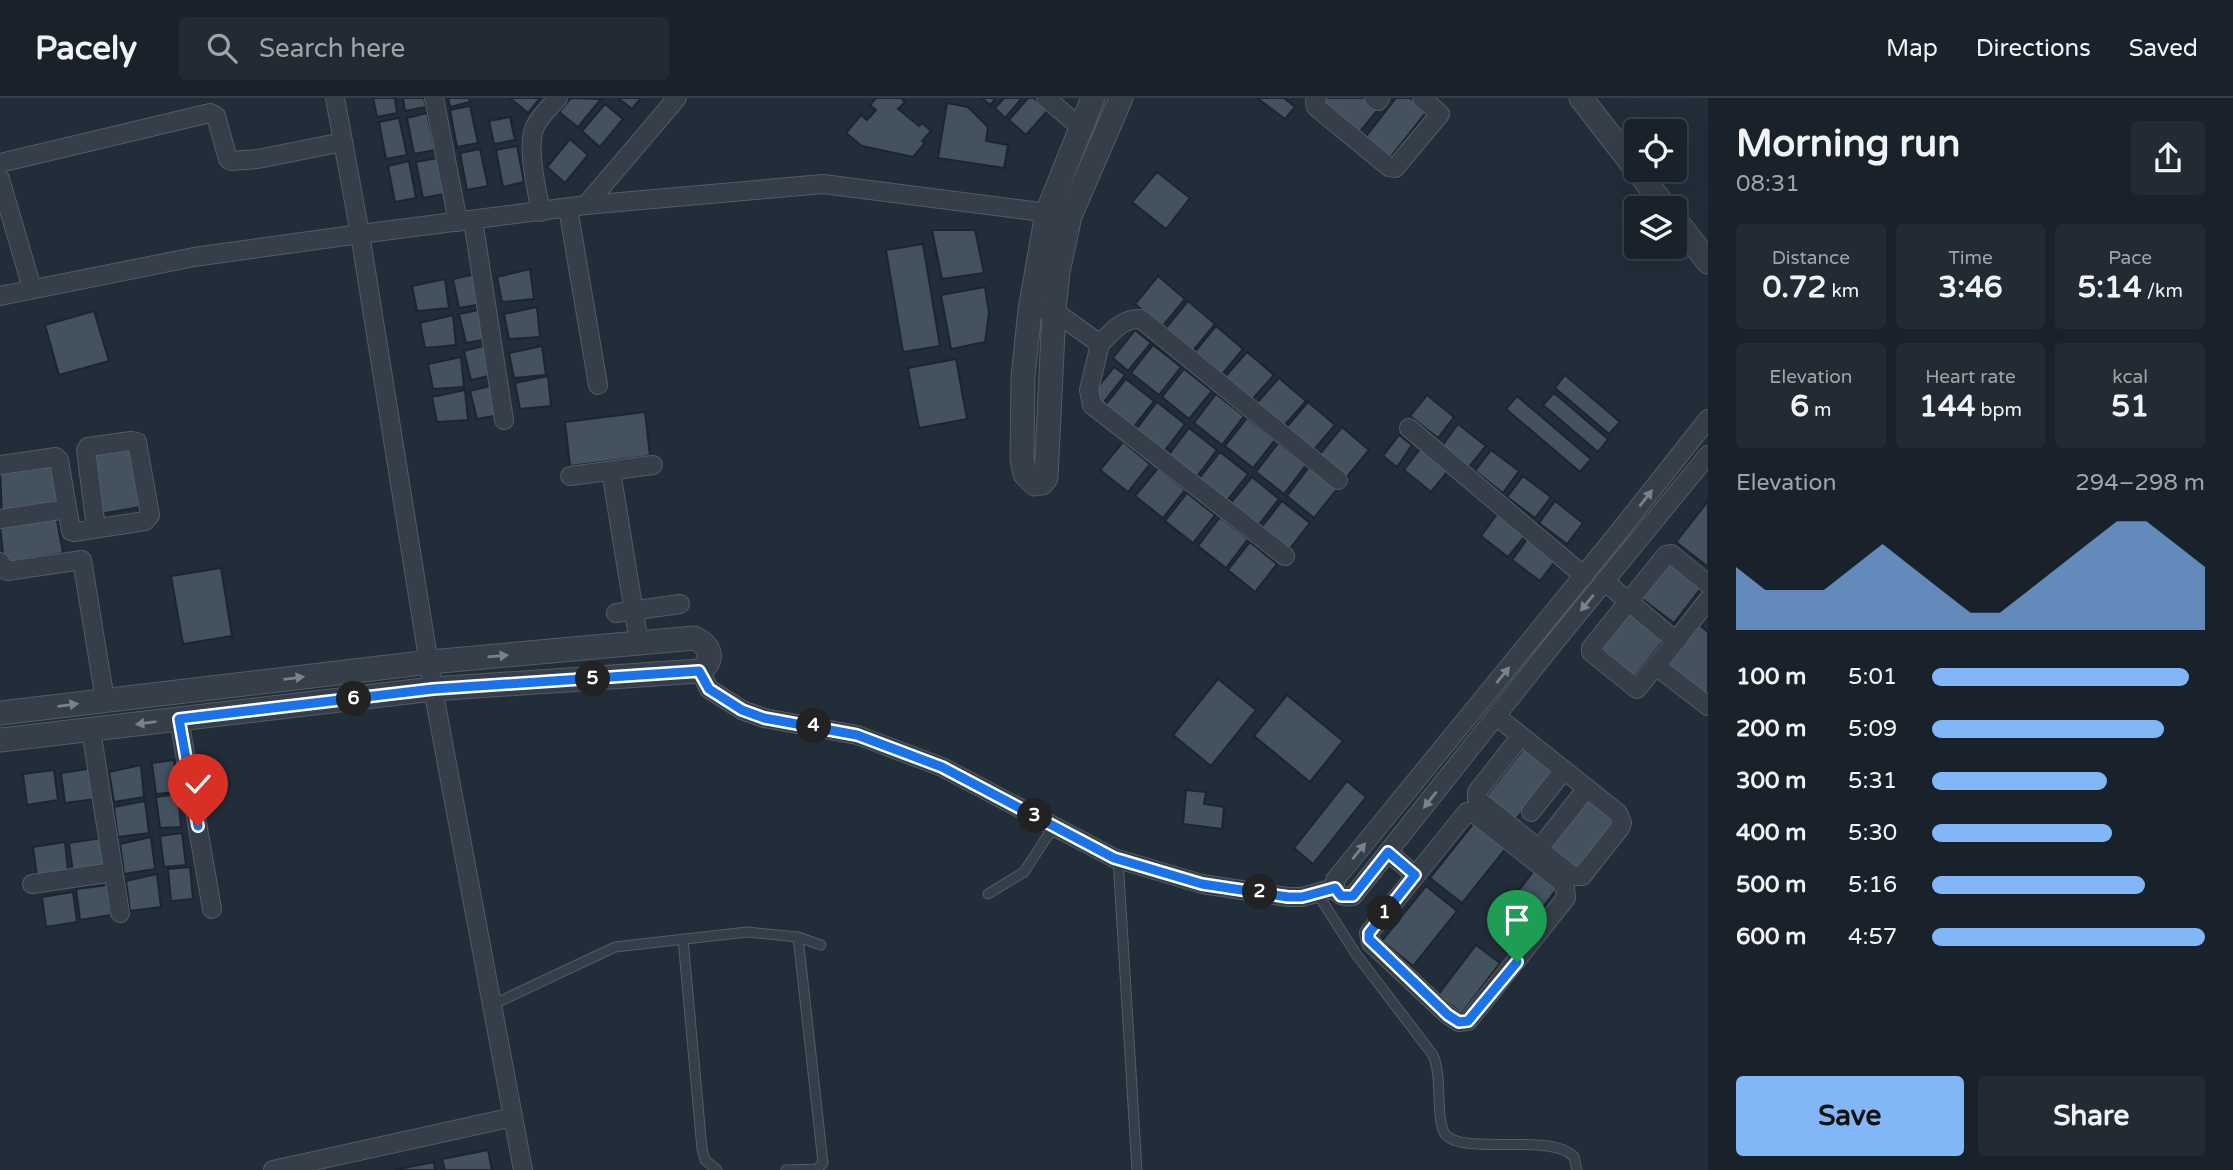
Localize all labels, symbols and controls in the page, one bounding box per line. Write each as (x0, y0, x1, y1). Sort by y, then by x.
search box (179, 17, 669, 80)
text: Pacely (35, 29, 137, 68)
icon: search (203, 29, 241, 67)
text: Search here (259, 33, 405, 64)
text: Map (1886, 34, 1938, 63)
text: Directions (1976, 34, 2091, 63)
text: Saved (2129, 34, 2198, 63)
map controls (1624, 119, 1687, 259)
button: locate (1624, 119, 1687, 182)
text: Morning run (1736, 121, 1960, 167)
button: share (2131, 121, 2205, 195)
text: 08:31 (1736, 170, 1800, 198)
button: layers (1624, 196, 1687, 259)
text: Distance (1772, 247, 1850, 269)
text: Time (1948, 247, 1993, 269)
text: Pace (2108, 247, 2152, 269)
text: 0.72 (1762, 269, 1826, 306)
text: 3:46 (1938, 269, 2003, 306)
text: 5:14 (2077, 269, 2142, 306)
text: km (1826, 280, 1859, 302)
text: /km (2142, 280, 2183, 302)
text: Elevation (1769, 366, 1852, 388)
text: Heart rate (1925, 366, 2016, 388)
text: kcal (2112, 366, 2148, 388)
text: 6 (1790, 388, 1809, 425)
text: 144 (1919, 388, 1976, 425)
text: 51 (2111, 388, 2149, 425)
text: m (1809, 399, 1831, 421)
text: bpm (1976, 399, 2022, 421)
text: Elevation (1736, 469, 1837, 497)
text: 294–298 m (2075, 469, 2205, 497)
one-way arrow (1639, 489, 1653, 507)
one-way arrow (1580, 594, 1595, 611)
one-way arrow (487, 650, 509, 661)
pin: 5 (576, 662, 610, 696)
text: 100 m (1736, 663, 1806, 691)
text: 5:01 (1848, 663, 1897, 691)
one-way arrow (1495, 666, 1510, 683)
text: 5 (587, 667, 598, 689)
one-way arrow (283, 672, 305, 683)
pin: 6 (336, 682, 372, 716)
text: 6 (348, 687, 359, 709)
one-way arrow (57, 699, 79, 710)
pin: 4 (796, 708, 832, 744)
text: 4 (808, 714, 819, 736)
text: 200 m (1736, 715, 1806, 743)
text: 5:09 (1848, 715, 1897, 743)
one-way arrow (135, 718, 157, 729)
pin (168, 754, 228, 826)
icon: check (179, 765, 217, 803)
text: 300 m (1736, 767, 1806, 795)
text: 5:31 (1848, 767, 1897, 795)
one-way arrow (1422, 790, 1437, 808)
pin: 3 (1018, 798, 1052, 834)
text: 3 (1029, 804, 1040, 826)
text: 400 m (1736, 819, 1806, 847)
text: 5:30 (1848, 819, 1897, 847)
one-way arrow (1351, 842, 1366, 859)
text: 500 m (1736, 871, 1806, 899)
text: 5:16 (1848, 871, 1897, 899)
pin: 2 (1242, 874, 1278, 910)
text: 2 (1254, 880, 1265, 902)
pin (1487, 890, 1547, 962)
pin: 1 (1368, 896, 1402, 930)
text: 1 (1379, 901, 1390, 923)
icon: arrive (1498, 901, 1536, 939)
text: 600 m (1736, 923, 1806, 951)
text: 4:57 (1848, 923, 1897, 951)
button: Save (1736, 1076, 1964, 1156)
button: Share (1978, 1076, 2205, 1156)

